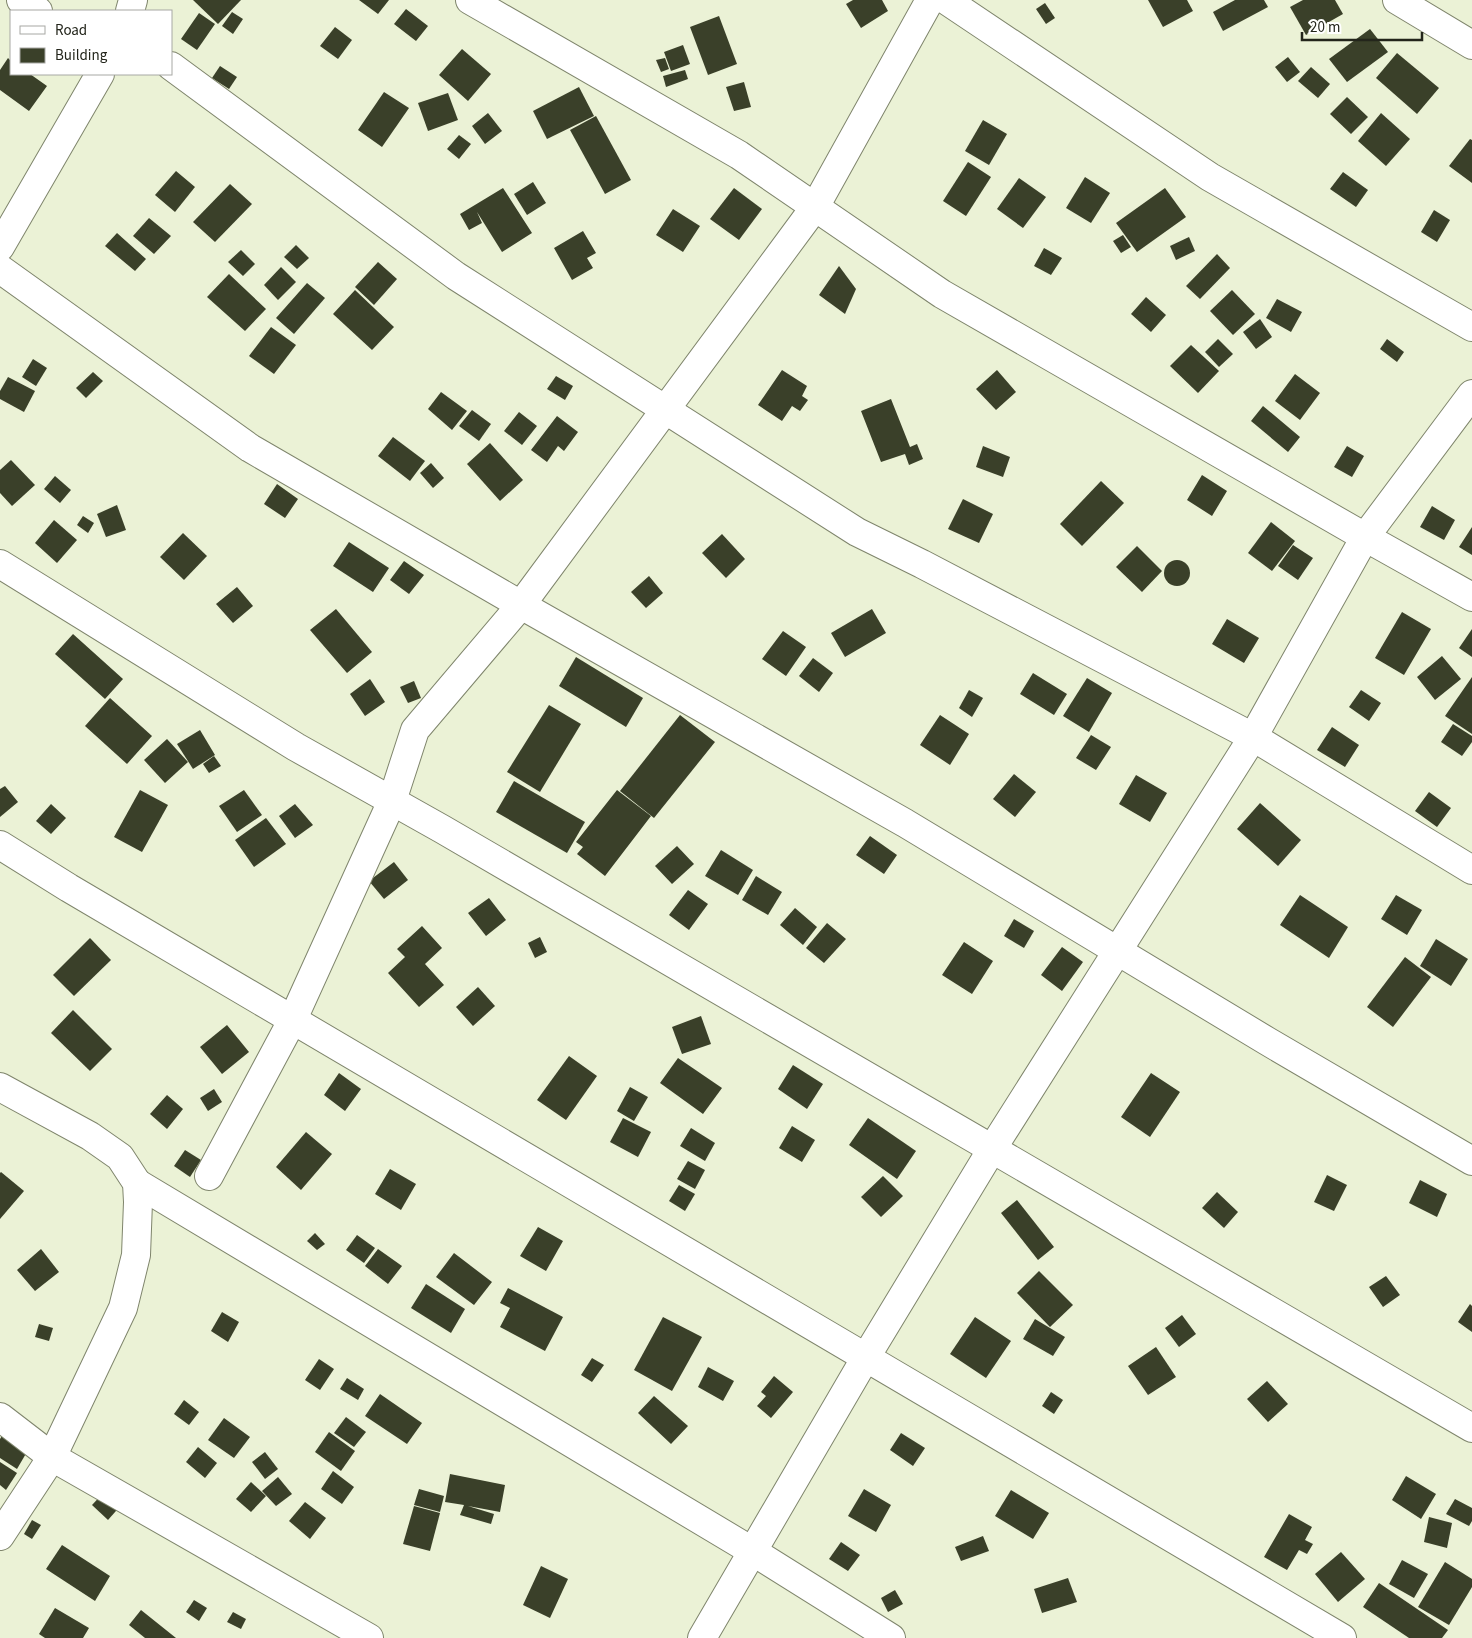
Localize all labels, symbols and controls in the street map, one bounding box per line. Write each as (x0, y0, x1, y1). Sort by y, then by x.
legend (10, 10, 172, 75)
scale bar (1302, 10, 1422, 42)
text: 20 m (1310, 17, 1340, 38)
text: Road (55, 20, 87, 41)
text: Building (55, 45, 108, 66)

